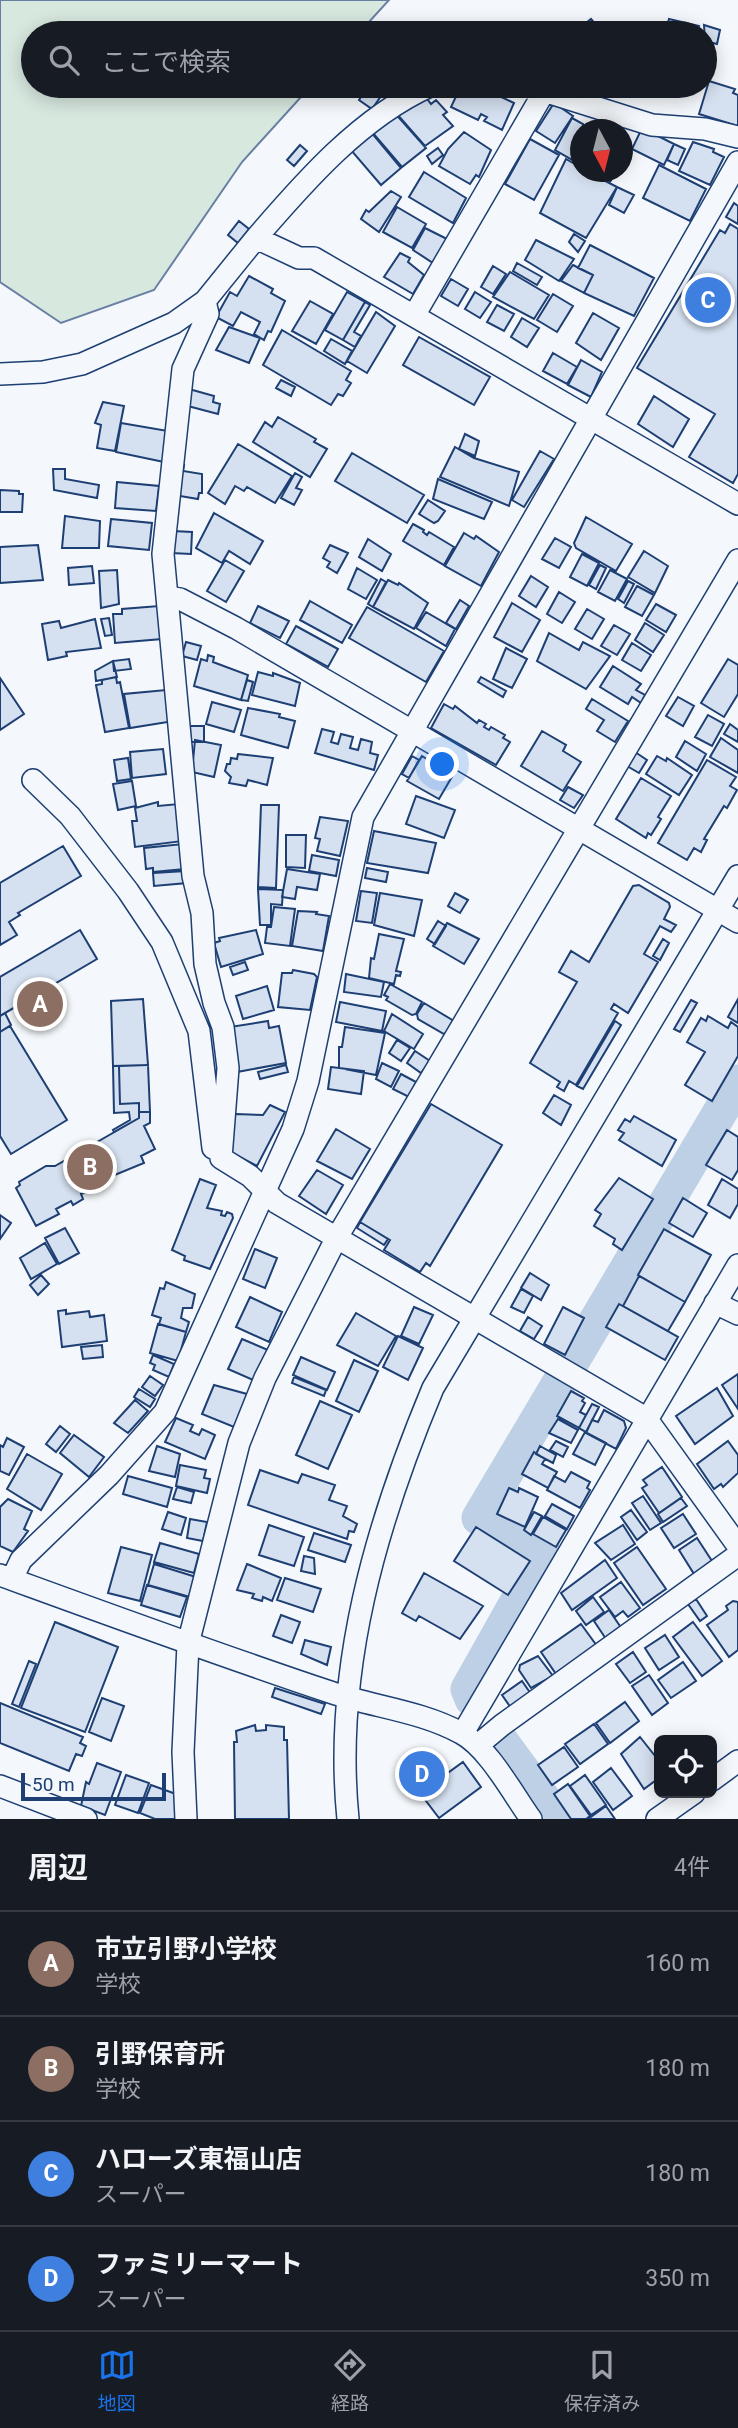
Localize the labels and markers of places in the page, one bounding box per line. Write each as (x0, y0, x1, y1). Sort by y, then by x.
pin: C (685, 274, 731, 326)
pin: A (17, 978, 63, 1030)
pin: B (67, 1141, 113, 1193)
pin: D (399, 1748, 445, 1800)

